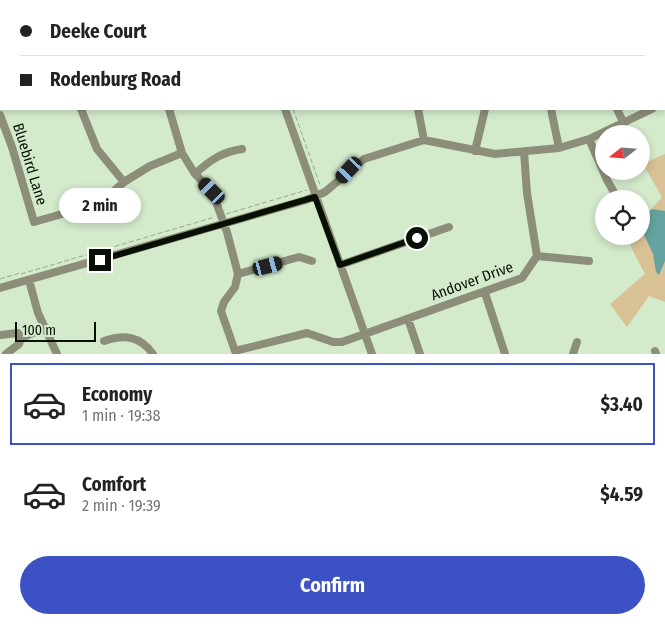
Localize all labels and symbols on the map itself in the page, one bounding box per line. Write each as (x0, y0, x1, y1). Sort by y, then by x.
street label: Bluebird Lane (9, 121, 51, 207)
north arrow (595, 125, 650, 180)
car (333, 154, 364, 186)
car (196, 175, 227, 207)
callout: 2 min (59, 188, 141, 222)
route start (406, 227, 428, 249)
route end (89, 249, 111, 271)
car (251, 255, 284, 277)
street label: Andover Drive (428, 258, 516, 304)
scale bar (15, 319, 96, 342)

